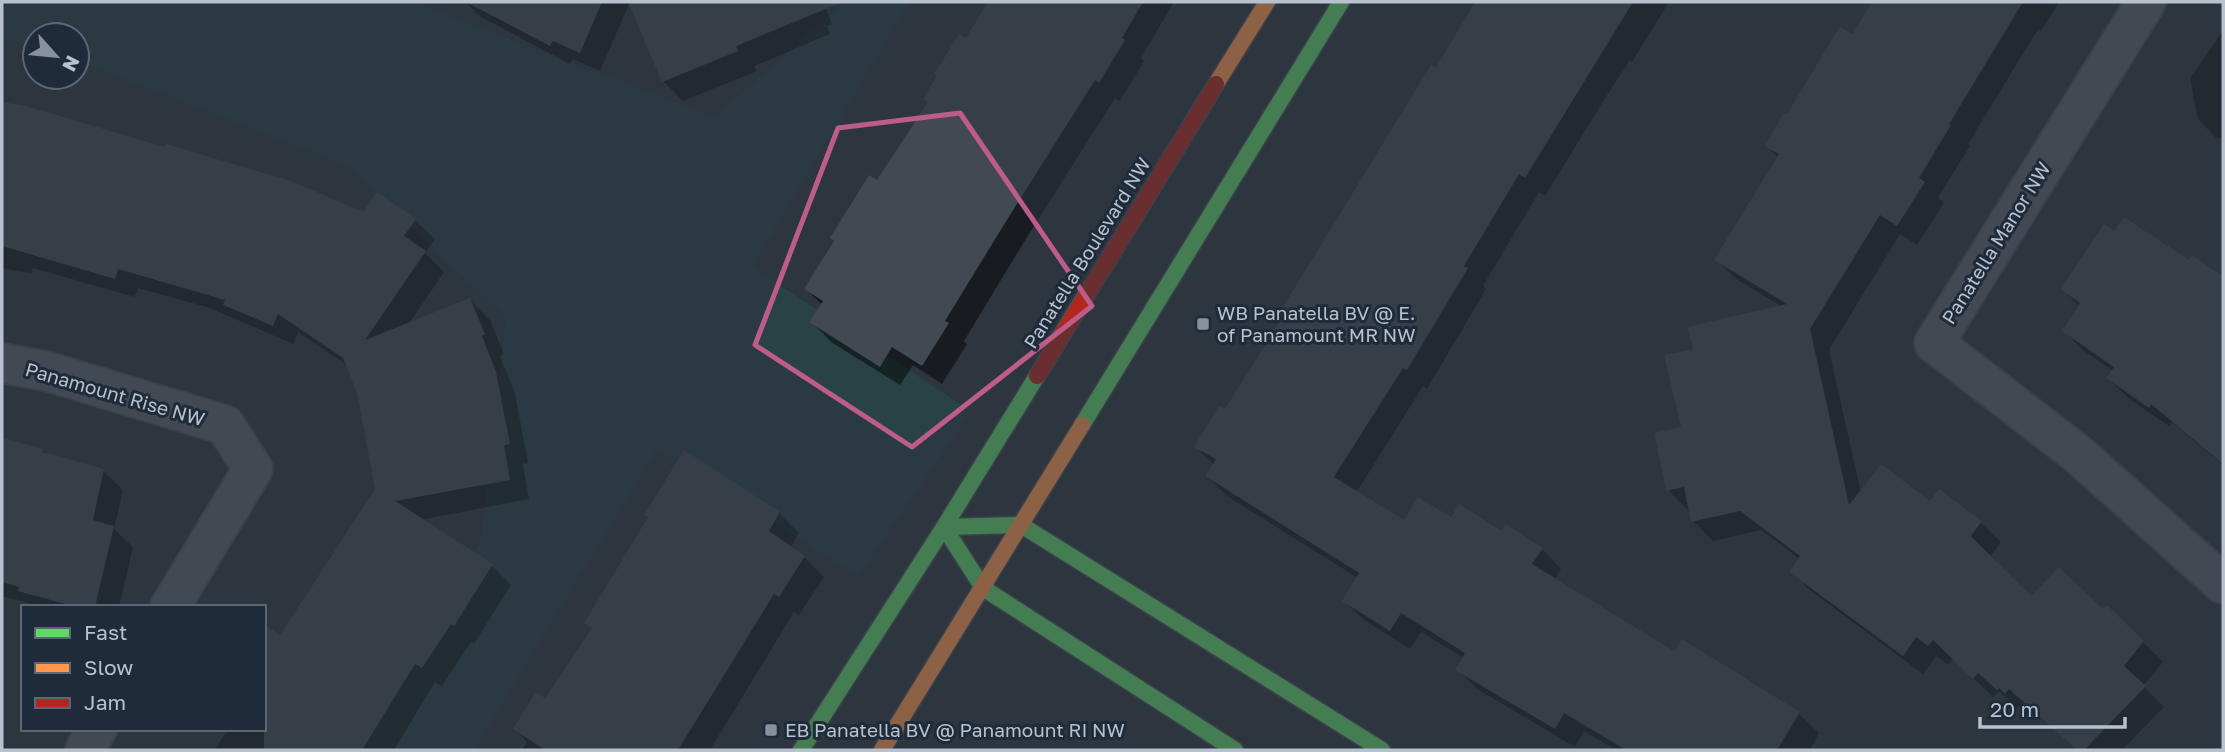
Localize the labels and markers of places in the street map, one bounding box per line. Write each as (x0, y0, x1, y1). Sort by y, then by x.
place label: WB Panatella BV @ E. of Panamount MR NW (1217, 301, 1416, 346)
marker: WB Panatella BV @ E. of Panamount MR NW (1195, 316, 1211, 332)
place label: EB Panatella BV @ Panamount RI NW (785, 718, 1125, 741)
marker: EB Panatella BV @ Panamount RI NW (763, 722, 779, 738)

